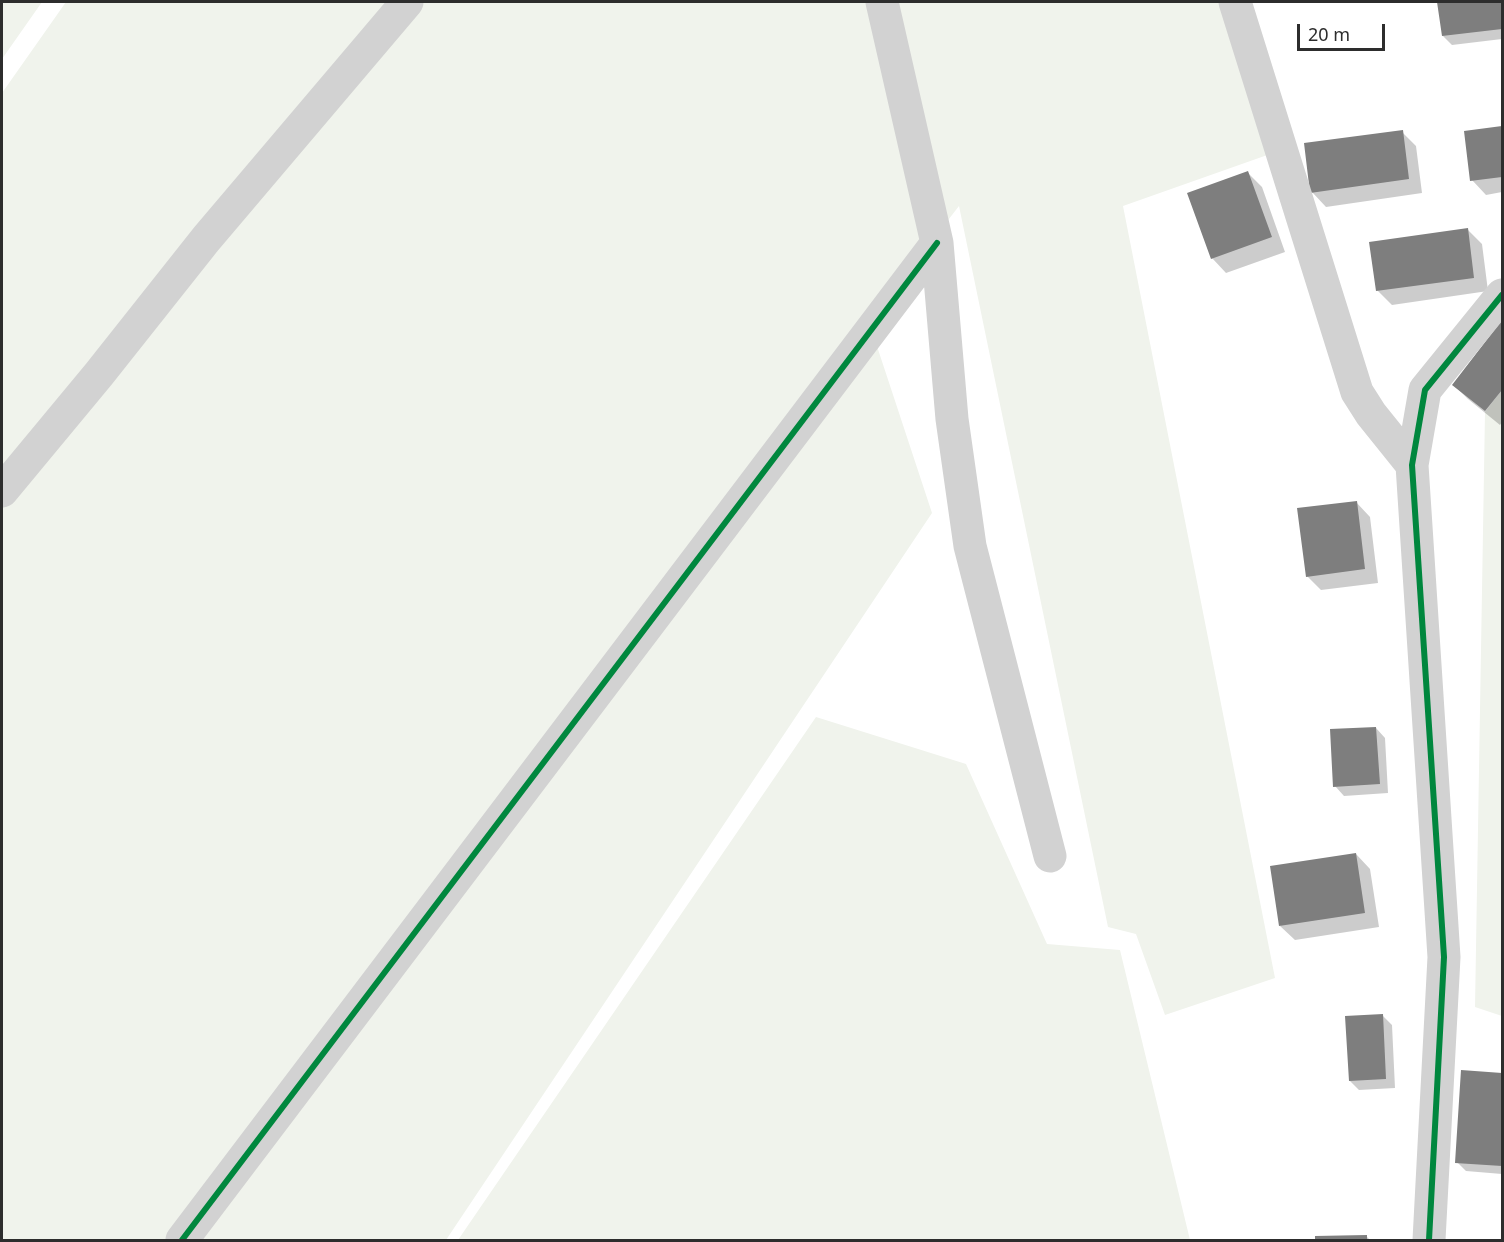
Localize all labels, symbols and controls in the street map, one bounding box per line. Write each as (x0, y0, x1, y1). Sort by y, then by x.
scale bar (1300, 12, 1388, 50)
text: 20 m (1308, 22, 1350, 46)

